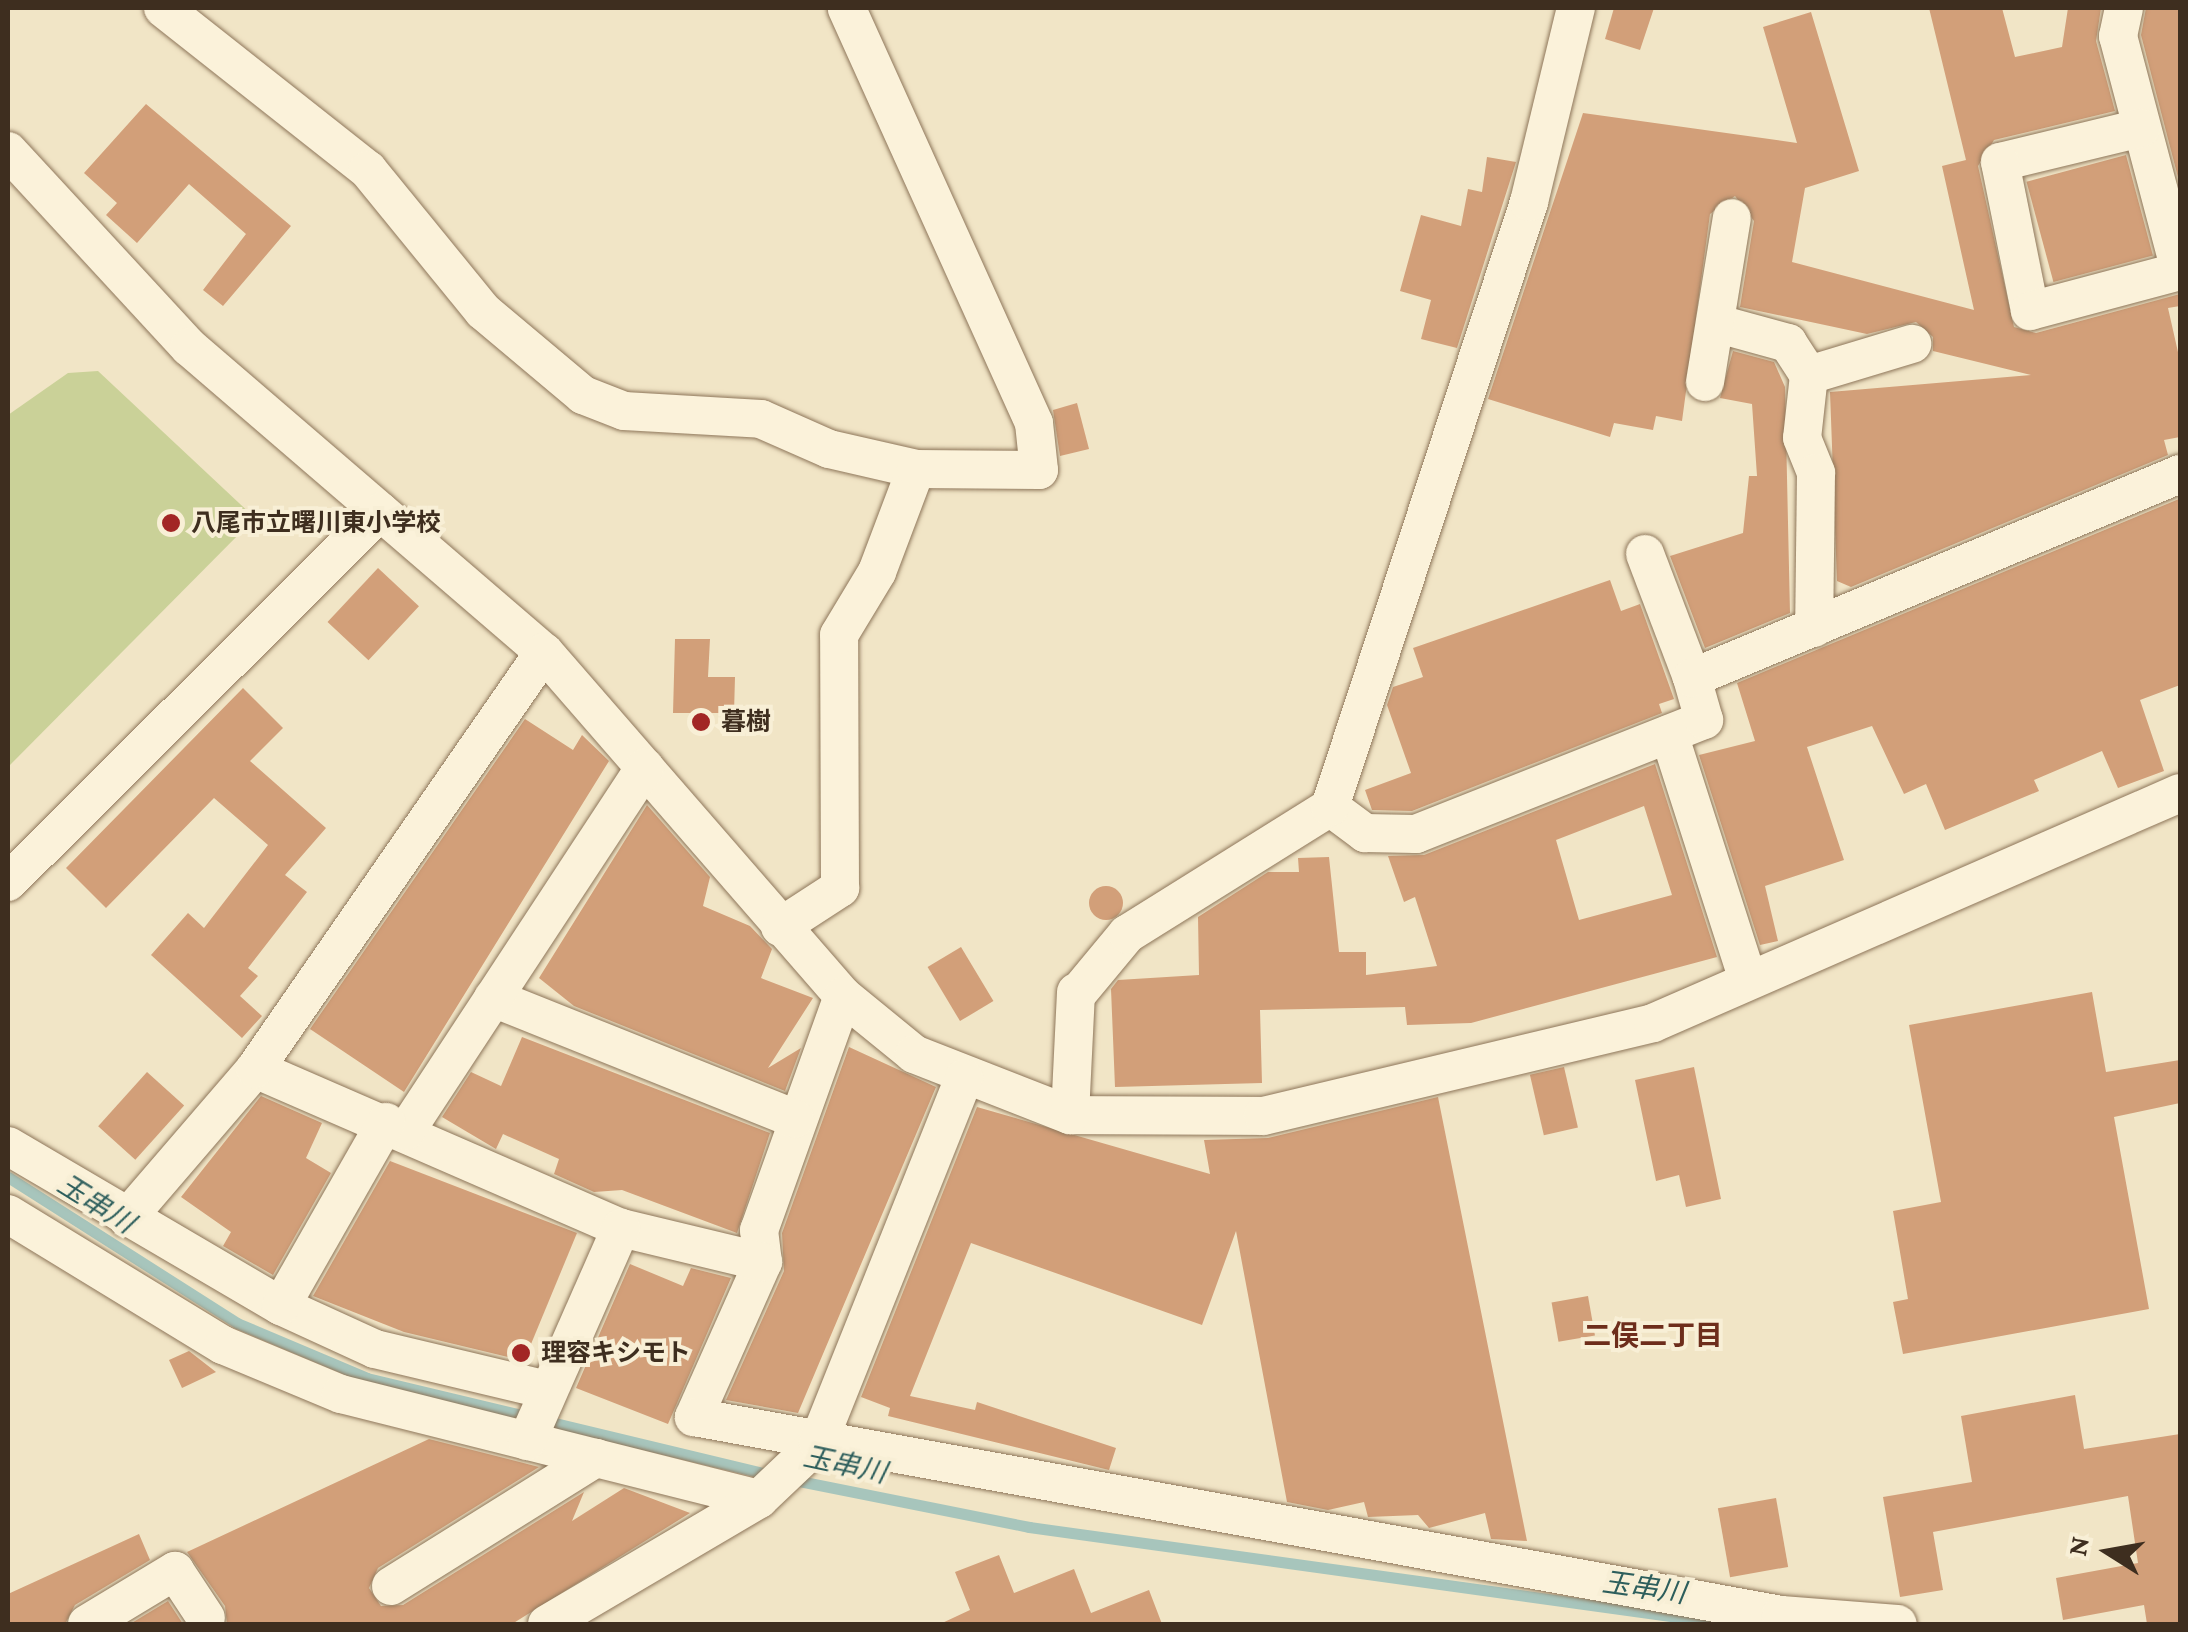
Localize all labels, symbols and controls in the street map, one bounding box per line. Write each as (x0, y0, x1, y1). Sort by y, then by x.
place label: 八尾市立曙川東小学校 (191, 508, 441, 538)
marker: 八尾市立曙川東小学校 (160, 512, 182, 534)
place label: 暮樹 (721, 707, 771, 737)
marker: 暮樹 (690, 711, 712, 733)
water label: 玉串川 (51, 1167, 141, 1241)
district label: 二俣二丁目 (1583, 1319, 1723, 1353)
place label: 理容キシモト (541, 1338, 691, 1368)
marker: 理容キシモト (510, 1342, 532, 1364)
water label: 玉串川 (800, 1440, 890, 1490)
north arrow (2058, 1502, 2158, 1602)
text: N (2061, 1534, 2095, 1559)
water label: 玉串川 (1600, 1566, 1688, 1610)

